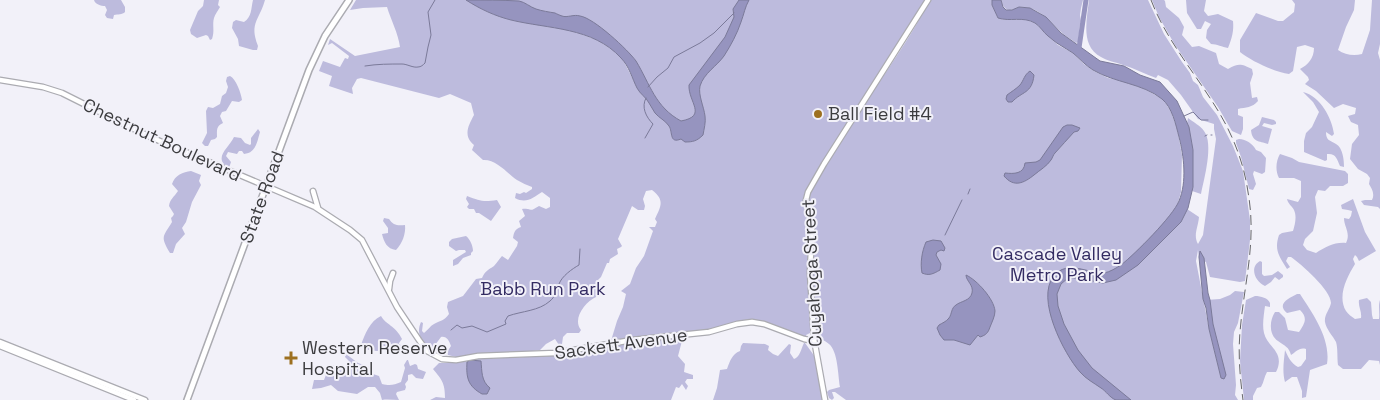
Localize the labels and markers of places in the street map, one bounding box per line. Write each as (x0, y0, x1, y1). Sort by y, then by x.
place label: Ball Field #4 (828, 102, 932, 125)
marker: Ball Field #4 (812, 108, 824, 120)
place label: Western Reserve Hospital (302, 336, 447, 380)
marker: Western Reserve Hospital (284, 351, 298, 365)

